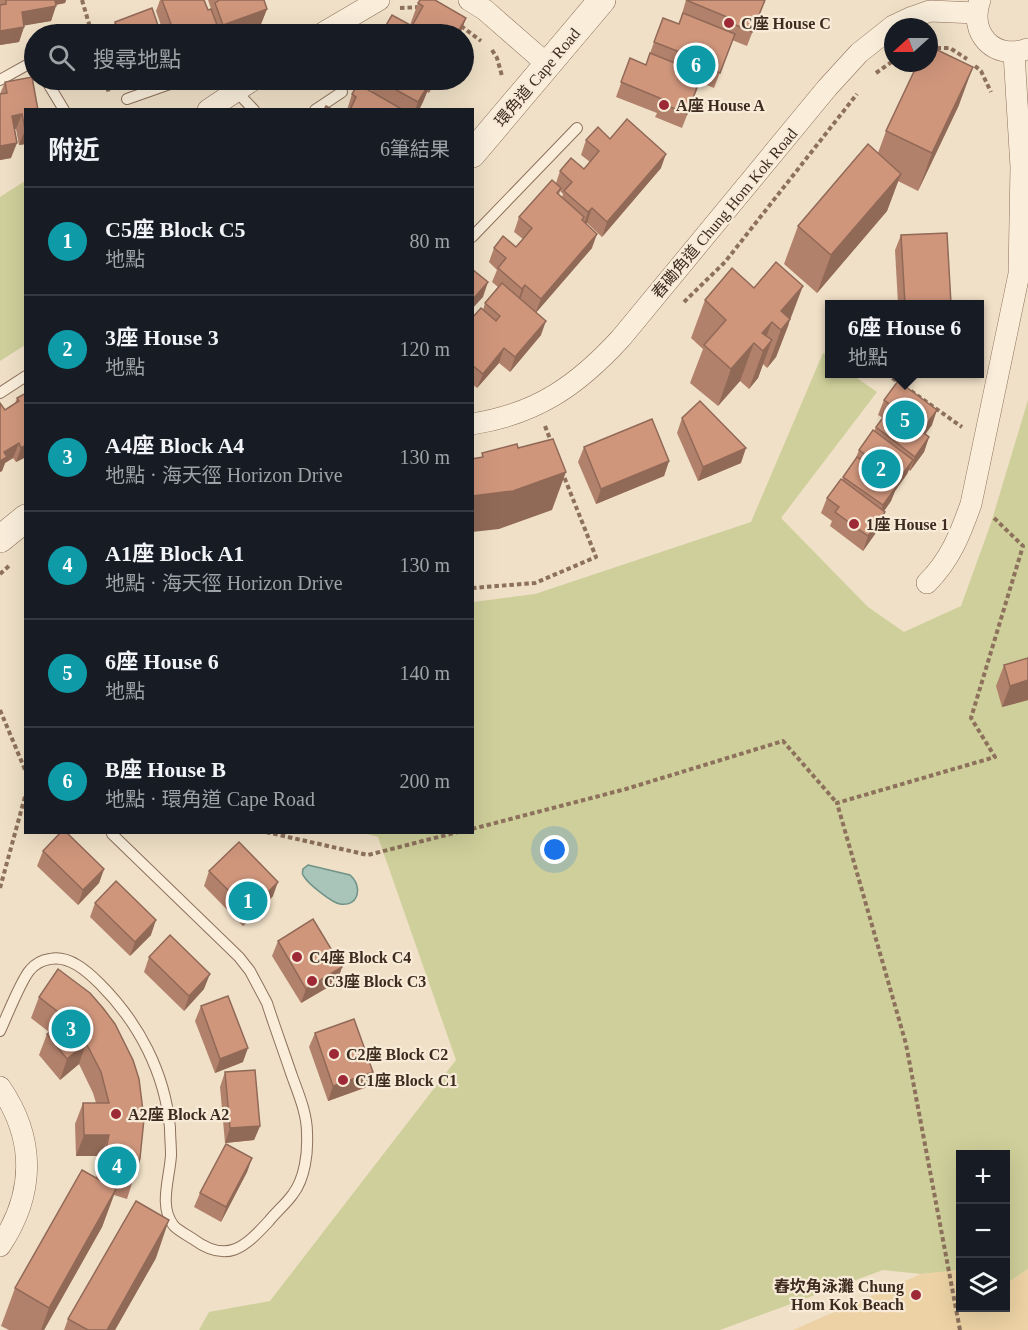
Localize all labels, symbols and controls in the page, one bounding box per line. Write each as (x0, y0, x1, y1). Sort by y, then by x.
place label: C座 House C (741, 15, 831, 32)
marker: C座 House C (722, 16, 736, 30)
north arrow (884, 18, 938, 72)
search box (24, 24, 474, 90)
street label: 環角道 Cape Road (491, 25, 584, 130)
icon: search (45, 41, 78, 74)
pin: 6 (676, 42, 716, 88)
text: 搜尋地點 (93, 47, 181, 72)
place label: A座 House A (676, 97, 765, 114)
marker: A座 House A (657, 98, 671, 112)
street label: 舂磡角道 Chung Hom Kok Road (648, 125, 801, 302)
text: 附近 (48, 136, 100, 165)
text: 6筆結果 (380, 138, 450, 160)
text: C5座 Block C5 (105, 217, 246, 242)
text: 1 (63, 230, 73, 252)
text: 80 m (409, 230, 450, 252)
text: 地點 (105, 248, 145, 270)
popup (825, 300, 984, 378)
text: 6座 House 6 (848, 315, 961, 340)
text: 3座 House 3 (105, 325, 219, 350)
text: 2 (63, 338, 73, 360)
text: 120 m (399, 338, 450, 360)
text: 地點 (848, 346, 888, 368)
text: 地點 (105, 356, 145, 378)
pin: 5 (886, 398, 924, 442)
text: A4座 Block A4 (105, 433, 244, 458)
text: 3 (63, 446, 73, 468)
text: 130 m (399, 446, 450, 468)
pin: 2 (862, 446, 900, 492)
text: 地點 · 海天徑 Horizon Drive (105, 464, 343, 486)
place label: 1座 House 1 (866, 516, 949, 533)
marker: 1座 House 1 (847, 517, 861, 531)
text: A1座 Block A1 (105, 541, 244, 566)
text: 4 (63, 554, 73, 576)
text: 130 m (399, 554, 450, 576)
text: 地點 · 海天徑 Horizon Drive (105, 572, 343, 594)
text: 6座 House 6 (105, 649, 219, 674)
text: 5 (63, 662, 73, 684)
text: 140 m (399, 662, 450, 684)
text: 地點 (105, 680, 145, 702)
text: B座 House B (105, 757, 226, 782)
text: 6 (63, 770, 73, 792)
text: 200 m (399, 770, 450, 792)
text: 地點 · 環角道 Cape Road (105, 788, 315, 810)
your location (540, 835, 569, 864)
pin: 1 (228, 878, 268, 924)
place label: C4座 Block C4 (309, 949, 411, 966)
marker: C4座 Block C4 (290, 950, 304, 964)
place label: C3座 Block C3 (324, 973, 426, 990)
marker: C3座 Block C3 (305, 974, 319, 988)
pin: 3 (52, 1006, 90, 1052)
place label: C2座 Block C2 (346, 1046, 448, 1063)
marker: C2座 Block C2 (327, 1047, 341, 1061)
place label: C1座 Block C1 (355, 1072, 457, 1089)
marker: C1座 Block C1 (336, 1073, 350, 1087)
place label: A2座 Block A2 (128, 1106, 229, 1123)
marker: A2座 Block A2 (109, 1107, 123, 1121)
pin: 4 (98, 1144, 136, 1188)
map controls (956, 1150, 1010, 1312)
button: + (956, 1150, 1010, 1204)
button: − (956, 1204, 1010, 1258)
button: layers (956, 1258, 1010, 1312)
place label: 舂坎角泳灘 Chung Hom Kok Beach (774, 1277, 904, 1313)
marker: 舂坎角泳灘 Chung Hom Kok Beach (909, 1288, 923, 1302)

